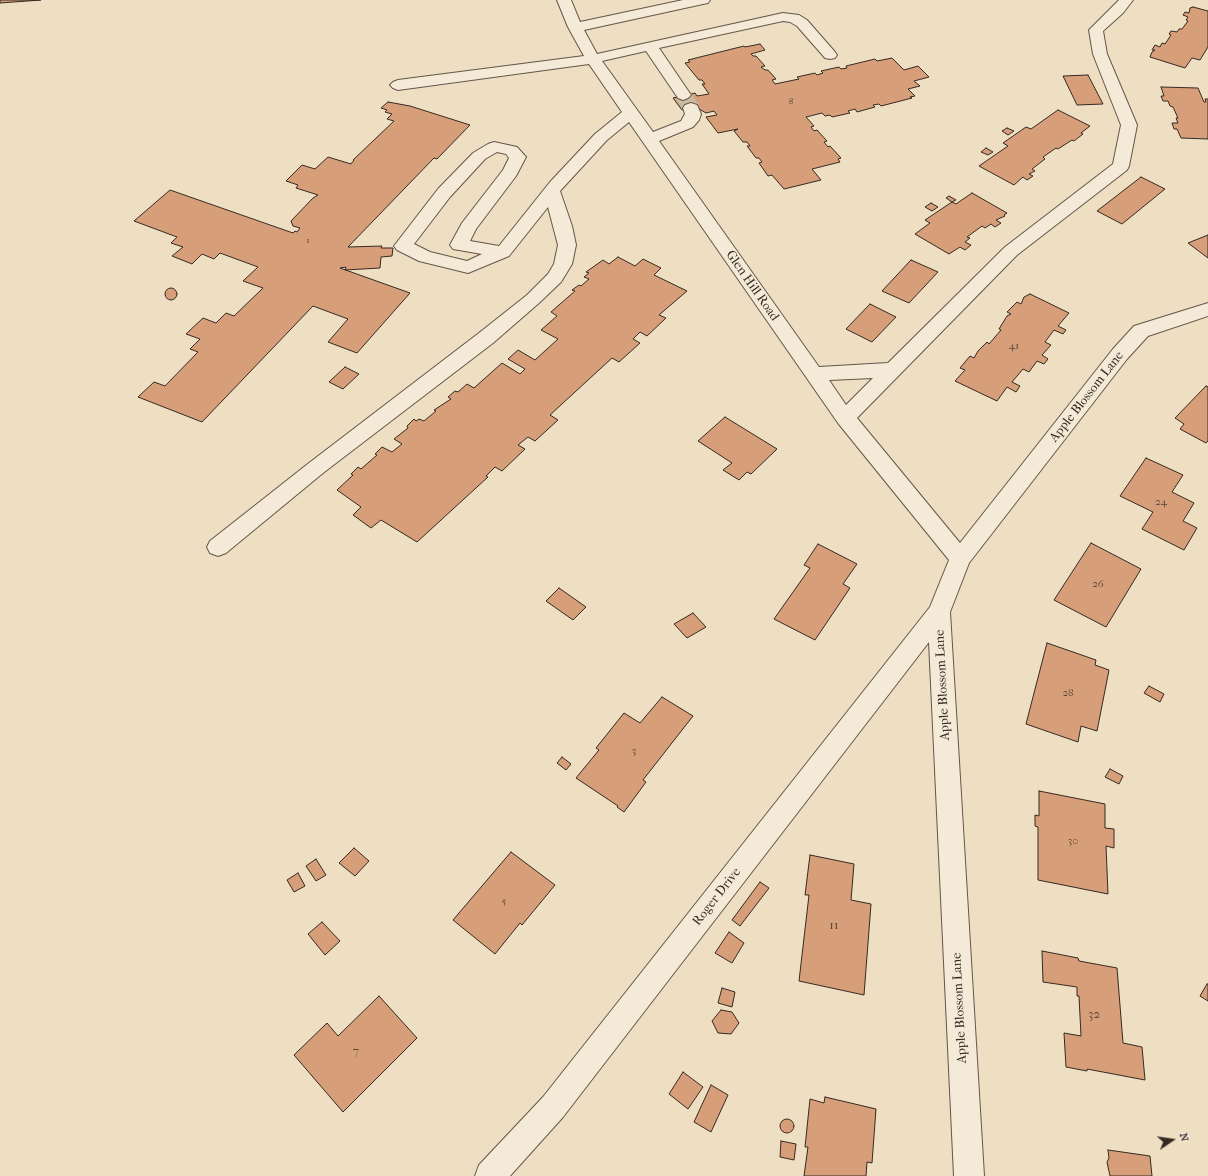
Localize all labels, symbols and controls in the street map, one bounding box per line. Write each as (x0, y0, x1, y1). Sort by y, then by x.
house number: 8 (789, 97, 793, 107)
house number: 1 (306, 236, 310, 246)
street label: Glen Hill Road (722, 248, 782, 324)
house number: 41 (1009, 339, 1019, 353)
street label: Apple Blossom Lane (1047, 348, 1127, 446)
house number: 24 (1155, 495, 1167, 509)
house number: 26 (1092, 577, 1104, 591)
street label: Apple Blossom Lane (932, 629, 954, 741)
house number: 28 (1062, 686, 1074, 700)
house number: 3 (632, 744, 636, 758)
house number: 30 (1068, 834, 1078, 848)
street label: Roger Drive (690, 865, 744, 929)
house number: 5 (502, 895, 506, 909)
house number: 11 (829, 918, 839, 934)
street label: Apple Blossom Lane (949, 952, 971, 1064)
house number: 32 (1088, 1007, 1100, 1023)
house number: 7 (353, 1044, 359, 1060)
north arrow (1152, 1120, 1192, 1160)
text: N (1177, 1132, 1191, 1143)

